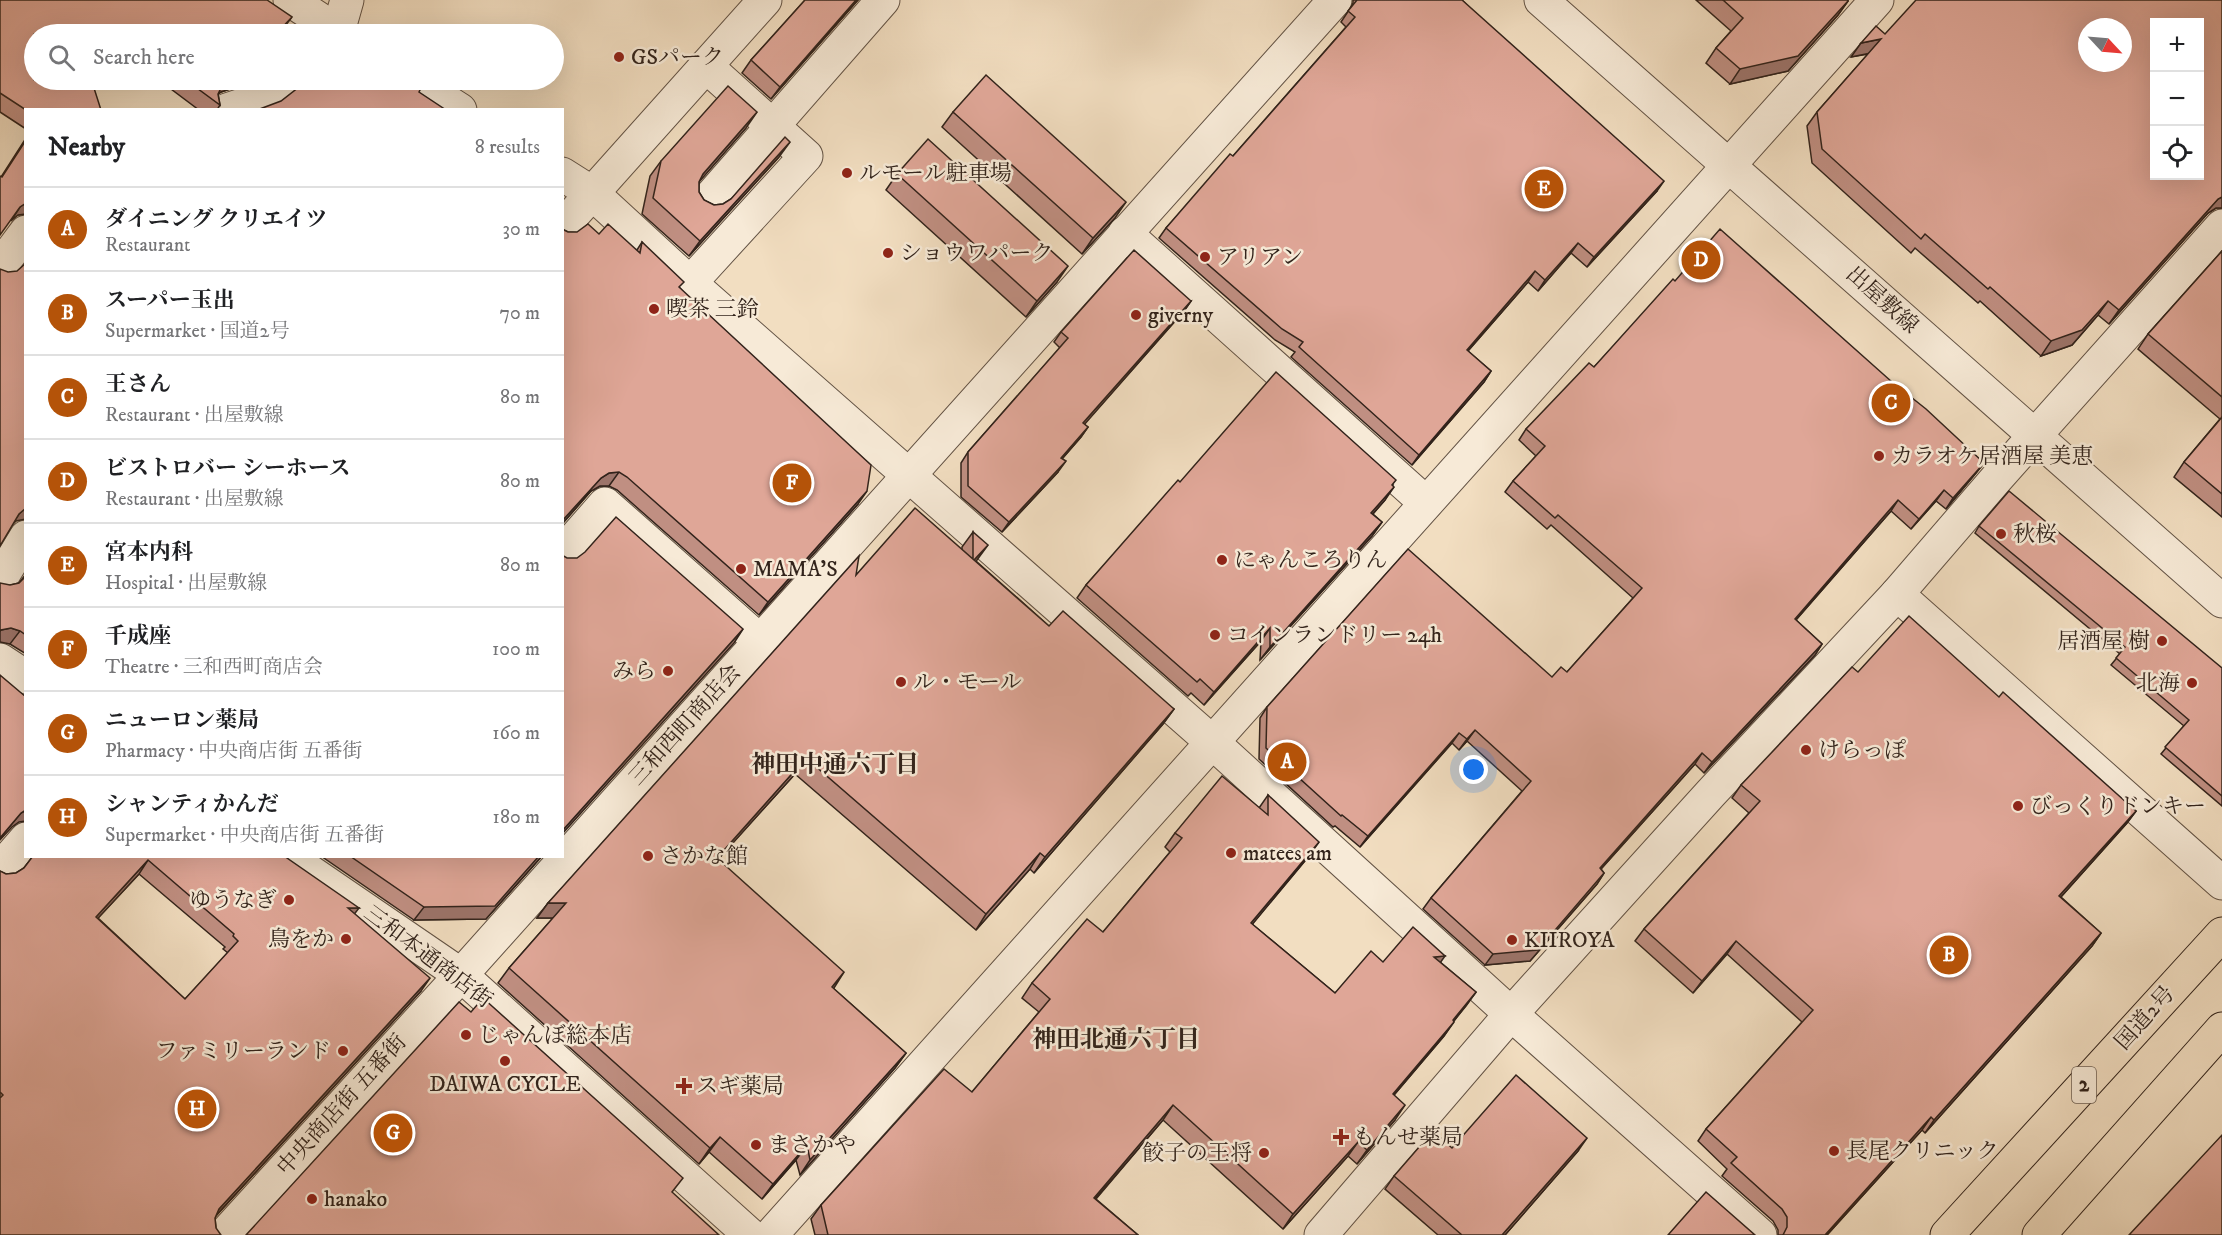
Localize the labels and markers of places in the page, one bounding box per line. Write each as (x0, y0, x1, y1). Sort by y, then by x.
place label: GSパーク (631, 44, 724, 71)
marker: GSパーク (612, 50, 626, 64)
place label: ルモール駐車場 (859, 160, 1012, 187)
marker: ルモール駐車場 (840, 166, 854, 180)
pin: E (1524, 166, 1564, 212)
pin: D (1682, 238, 1720, 282)
place label: ショウワパーク (900, 240, 1054, 267)
place label: アリアン (1217, 244, 1303, 271)
marker: ショウワパーク (881, 246, 895, 260)
marker: アリアン (1198, 250, 1212, 264)
place label: 喫茶 三鈴 (666, 296, 759, 323)
marker: 喫茶 三鈴 (647, 302, 661, 316)
place label: giverny (1148, 302, 1214, 329)
marker: giverny (1129, 308, 1143, 322)
pin: C (1872, 380, 1910, 426)
place label: カラオケ居酒屋 美恵 (1891, 443, 2093, 470)
marker: カラオケ居酒屋 美恵 (1872, 449, 1886, 463)
pin: F (772, 460, 812, 506)
place label: 秋桜 (2013, 521, 2057, 548)
marker: 秋桜 (1994, 527, 2008, 541)
place label: にゃんころりん (1234, 547, 1388, 574)
marker: にゃんころりん (1215, 553, 1229, 567)
place label: MAMA'S (753, 556, 838, 583)
marker: MAMA'S (734, 562, 748, 576)
place label: コインランドリー 24h (1227, 622, 1443, 649)
marker: コインランドリー 24h (1208, 628, 1222, 642)
place label: 居酒屋 樹 (2057, 628, 2150, 655)
marker: 居酒屋 樹 (2155, 634, 2169, 648)
place label: みら (612, 658, 656, 685)
marker: みら (661, 664, 675, 678)
place label: ル・モール (913, 669, 1022, 696)
place label: 北海 (2136, 670, 2180, 697)
marker: ル・モール (894, 675, 908, 689)
marker: 北海 (2185, 676, 2199, 690)
place label: けらっぽ (1818, 737, 1906, 764)
pin: A (1268, 740, 1306, 784)
marker: けらっぽ (1799, 743, 1813, 757)
place label: びっくりドンキー (2030, 793, 2206, 820)
marker: びっくりドンキー (2011, 799, 2025, 813)
place label: matees am (1243, 840, 1332, 867)
place label: さかな館 (660, 843, 748, 870)
marker: matees am (1224, 846, 1238, 860)
marker: さかな館 (641, 849, 655, 863)
place label: ゆうなぎ (189, 887, 277, 914)
marker: ゆうなぎ (282, 893, 296, 907)
place label: 鳥をか (268, 926, 334, 953)
place label: KIIROYA (1524, 927, 1615, 954)
marker: 鳥をか (339, 932, 353, 946)
pin: B (1930, 932, 1968, 978)
marker: KIIROYA (1505, 933, 1519, 947)
place label: じゃんぼ総本店 (478, 1022, 632, 1049)
marker: じゃんぼ総本店 (459, 1028, 473, 1042)
place label: ファミリーランド (155, 1038, 331, 1065)
marker: ファミリーランド (336, 1044, 350, 1058)
marker: DAIWA CYCLE (498, 1054, 512, 1068)
place label: DAIWA CYCLE (429, 1071, 581, 1098)
place label: スギ薬局 (696, 1073, 784, 1100)
marker: スギ薬局 (677, 1079, 691, 1093)
pin: H (178, 1086, 216, 1132)
pin: G (374, 1110, 412, 1156)
place label: もんせ薬局 (1353, 1124, 1463, 1151)
marker: もんせ薬局 (1334, 1130, 1348, 1144)
place label: まさかや (768, 1132, 856, 1159)
marker: まさかや (749, 1138, 763, 1152)
place label: 長尾クリニック (1846, 1138, 1999, 1165)
place label: 餃子の王将 (1142, 1140, 1252, 1167)
marker: 長尾クリニック (1827, 1144, 1841, 1158)
marker: 餃子の王将 (1257, 1146, 1271, 1160)
place label: hanako (324, 1186, 387, 1213)
marker: hanako (305, 1192, 319, 1206)

